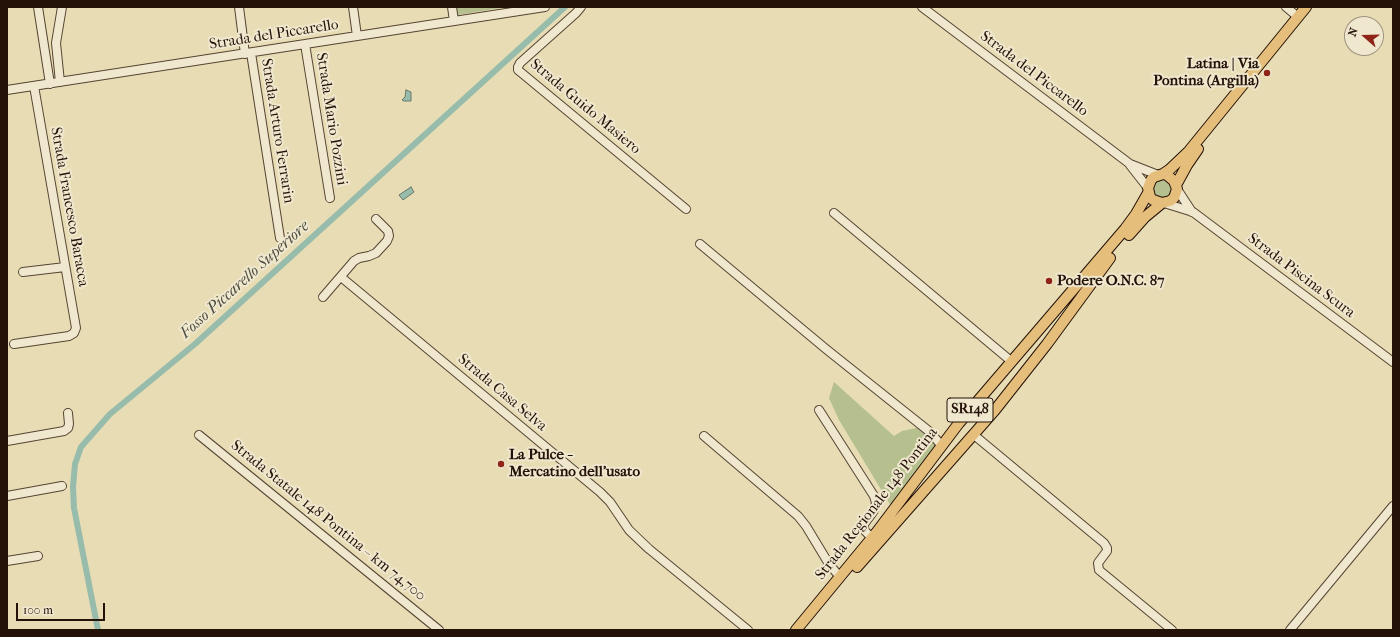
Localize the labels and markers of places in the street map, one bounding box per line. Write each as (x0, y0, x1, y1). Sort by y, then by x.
place label: Latina | Via Pontina (Argilla) (1153, 55, 1259, 90)
marker: Latina | Via Pontina (Argilla) (1262, 68, 1272, 78)
place label: Podere O.N.C. 87 (1057, 272, 1165, 290)
marker: Podere O.N.C. 87 (1044, 276, 1054, 286)
place label: La Pulce - Mercatino dell'usato (509, 446, 640, 481)
marker: La Pulce - Mercatino dell'usato (496, 459, 506, 469)

